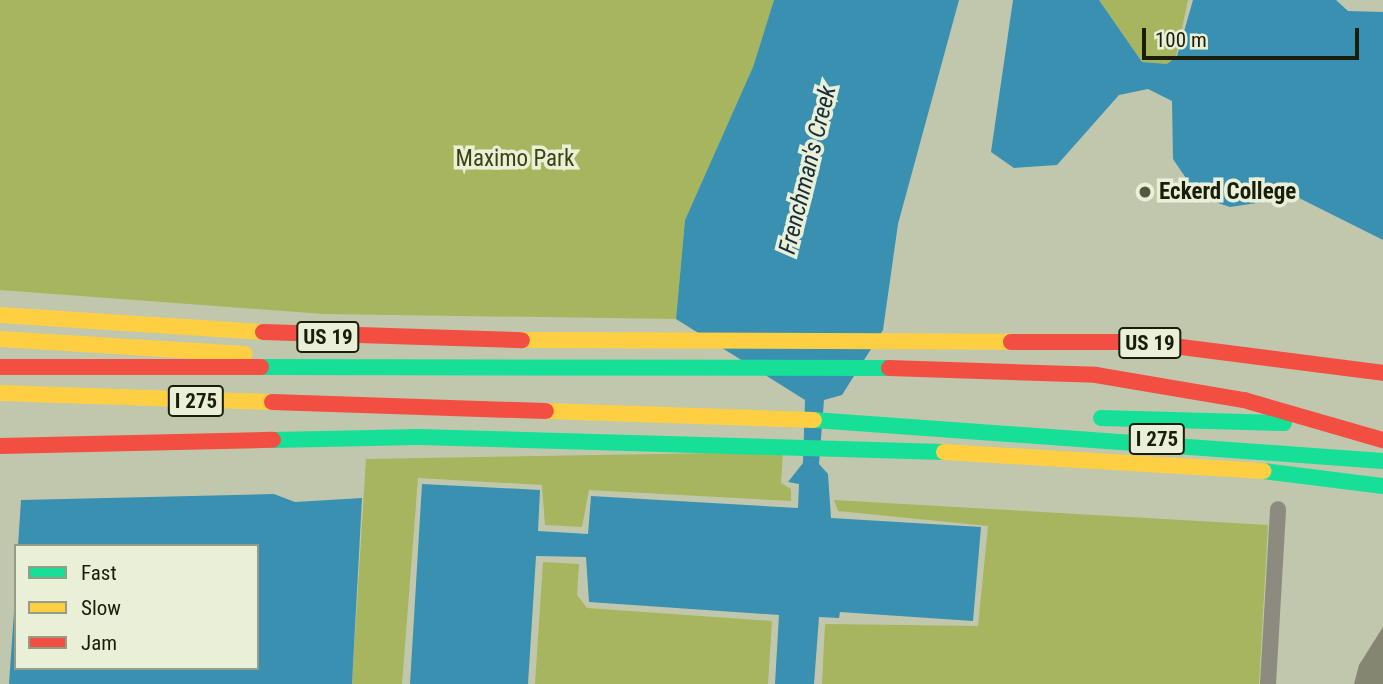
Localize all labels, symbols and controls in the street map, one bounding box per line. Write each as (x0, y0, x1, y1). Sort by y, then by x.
scale bar (1145, 14, 1362, 58)
text: 100 m (1155, 28, 1207, 52)
water label: Frenchman's Creek (773, 83, 843, 257)
park label: Maximo Park (456, 145, 574, 173)
place label: Eckerd College (1159, 178, 1296, 206)
marker: Eckerd College (1137, 184, 1153, 200)
road number: US 19 (295, 320, 361, 354)
road number: US 19 (1117, 326, 1183, 360)
road number: I 275 (166, 384, 226, 418)
road number: I 275 (1127, 422, 1187, 457)
legend (14, 544, 259, 670)
text: Fast (81, 561, 117, 585)
text: Slow (81, 596, 121, 620)
text: Jam (81, 631, 117, 655)

